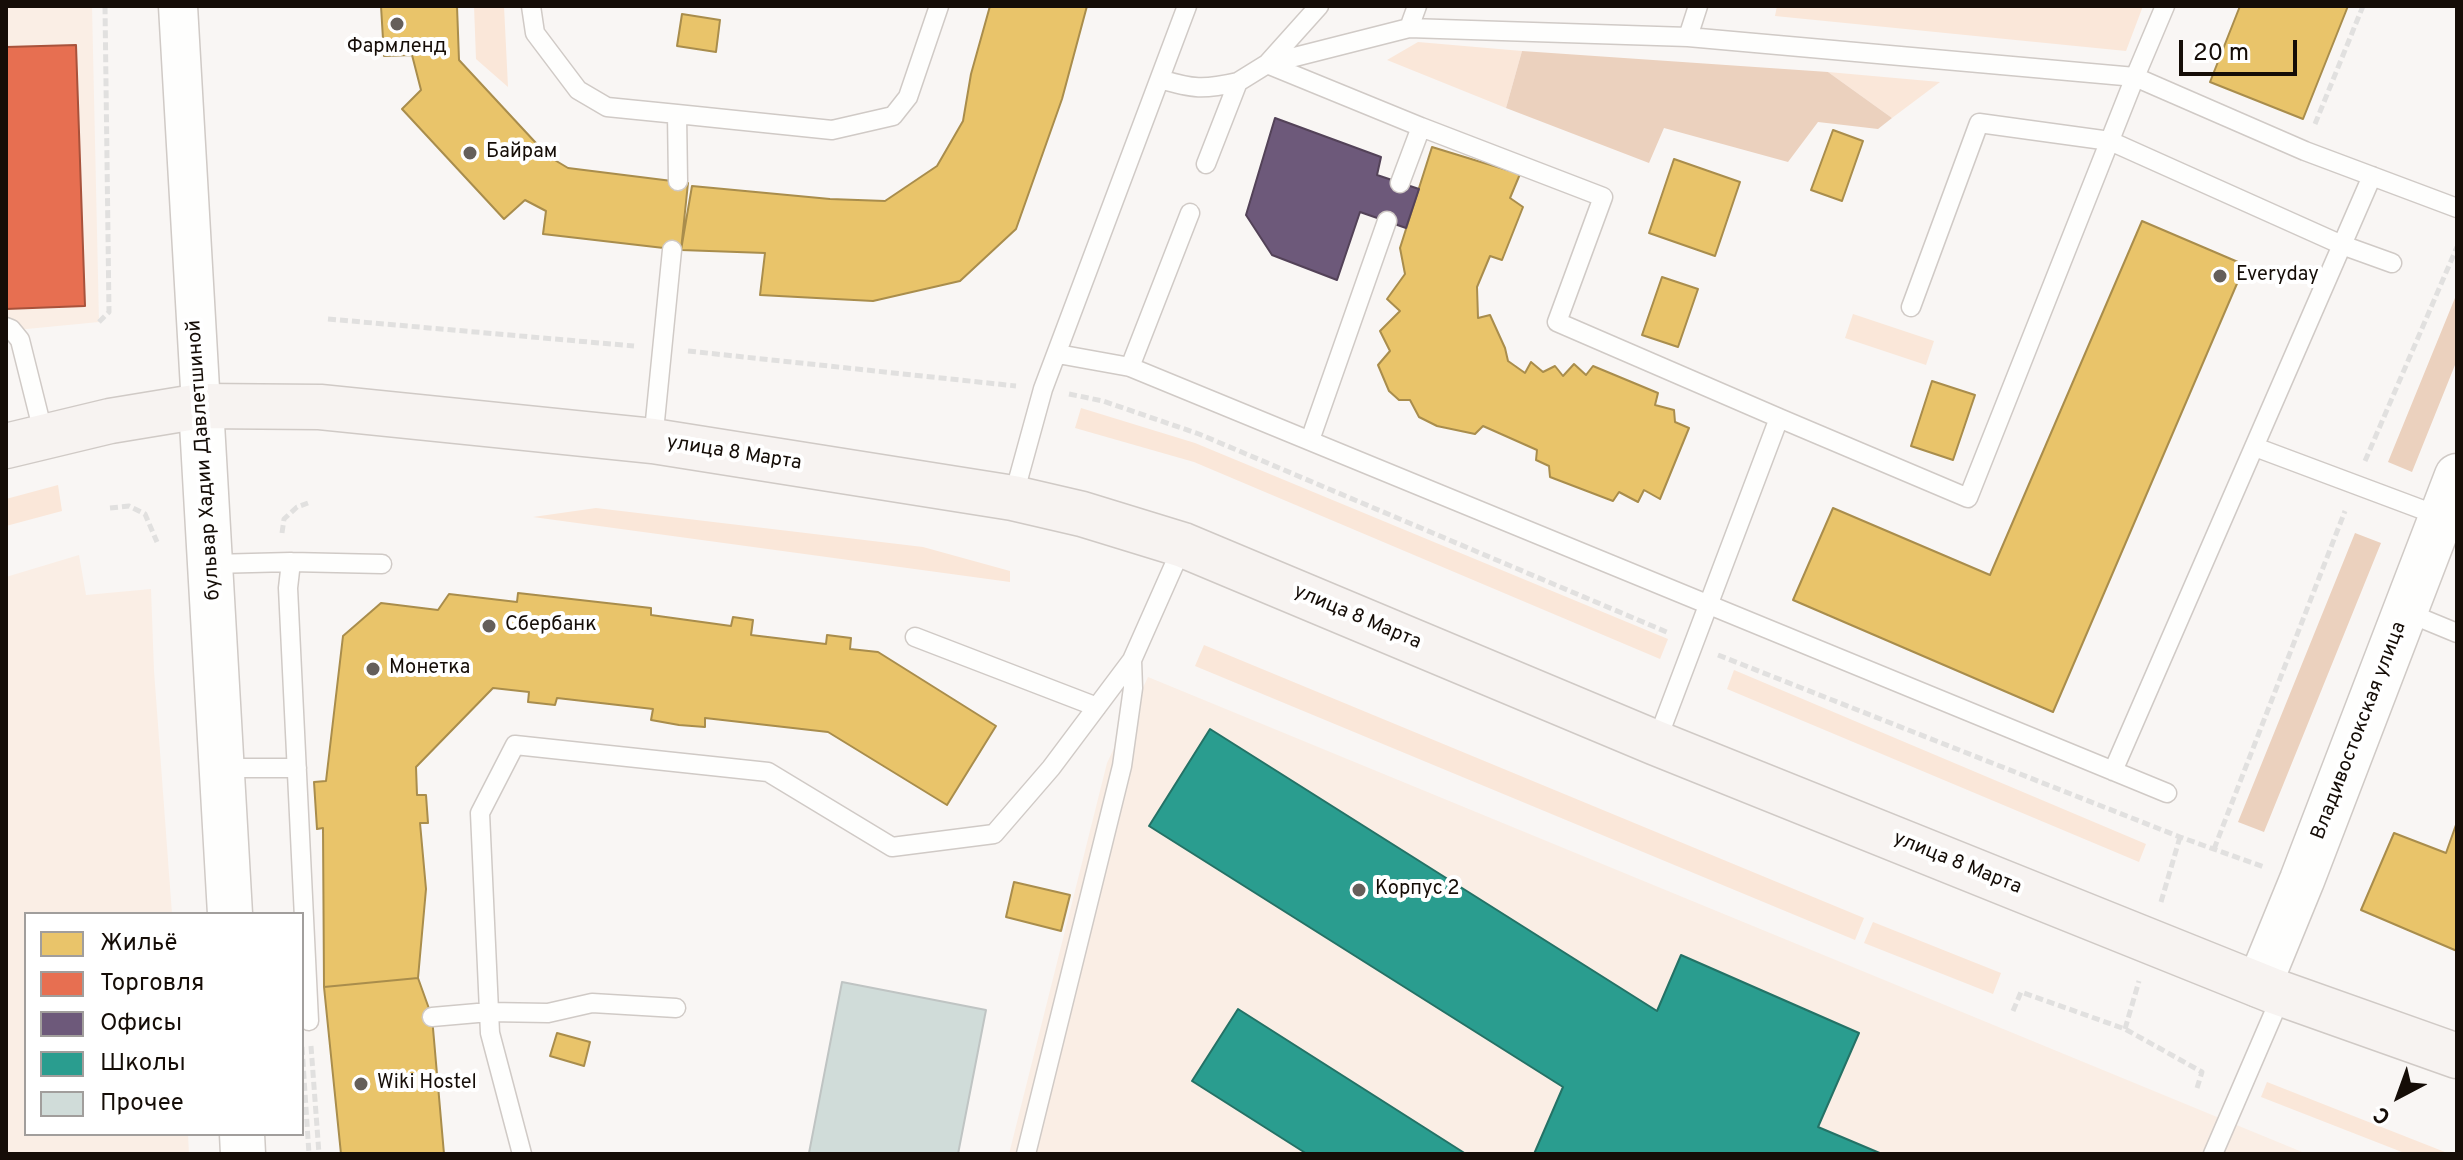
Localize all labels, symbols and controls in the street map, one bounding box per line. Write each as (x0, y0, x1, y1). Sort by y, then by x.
marker: Фармленд (388, 15, 406, 33)
scale bar (2183, 24, 2301, 74)
place label: Фармленд (347, 36, 447, 60)
text: 20 m (2193, 39, 2249, 69)
place label: Байрам (486, 141, 557, 165)
marker: Байрам (461, 144, 479, 162)
place label: Everyday (2236, 264, 2319, 288)
marker: Everyday (2211, 267, 2229, 285)
street label: бульвар Хадии Давлетшиной (183, 319, 227, 601)
street label: улица 8 Марта (665, 431, 803, 477)
street label: улица 8 Марта (1290, 580, 1424, 656)
place label: Сбербанк (505, 614, 597, 638)
marker: Сбербанк (480, 617, 498, 635)
street label: Владивостокская улица (2307, 619, 2413, 843)
place label: Монетка (389, 657, 470, 681)
marker: Монетка (364, 660, 382, 678)
street label: улица 8 Марта (1889, 827, 2025, 901)
place label: Корпус 2 (1375, 878, 1460, 902)
marker: Корпус 2 (1350, 881, 1368, 899)
legend (24, 912, 304, 1136)
text: Жильё (100, 929, 177, 959)
text: Торговля (100, 969, 204, 999)
text: Офисы (100, 1009, 182, 1039)
text: Школы (100, 1049, 186, 1079)
north arrow (2359, 1056, 2439, 1136)
place label: Wiki Hostel (377, 1072, 477, 1096)
marker: Wiki Hostel (352, 1075, 370, 1093)
text: Прочее (100, 1089, 184, 1119)
text: С (2369, 1100, 2397, 1129)

